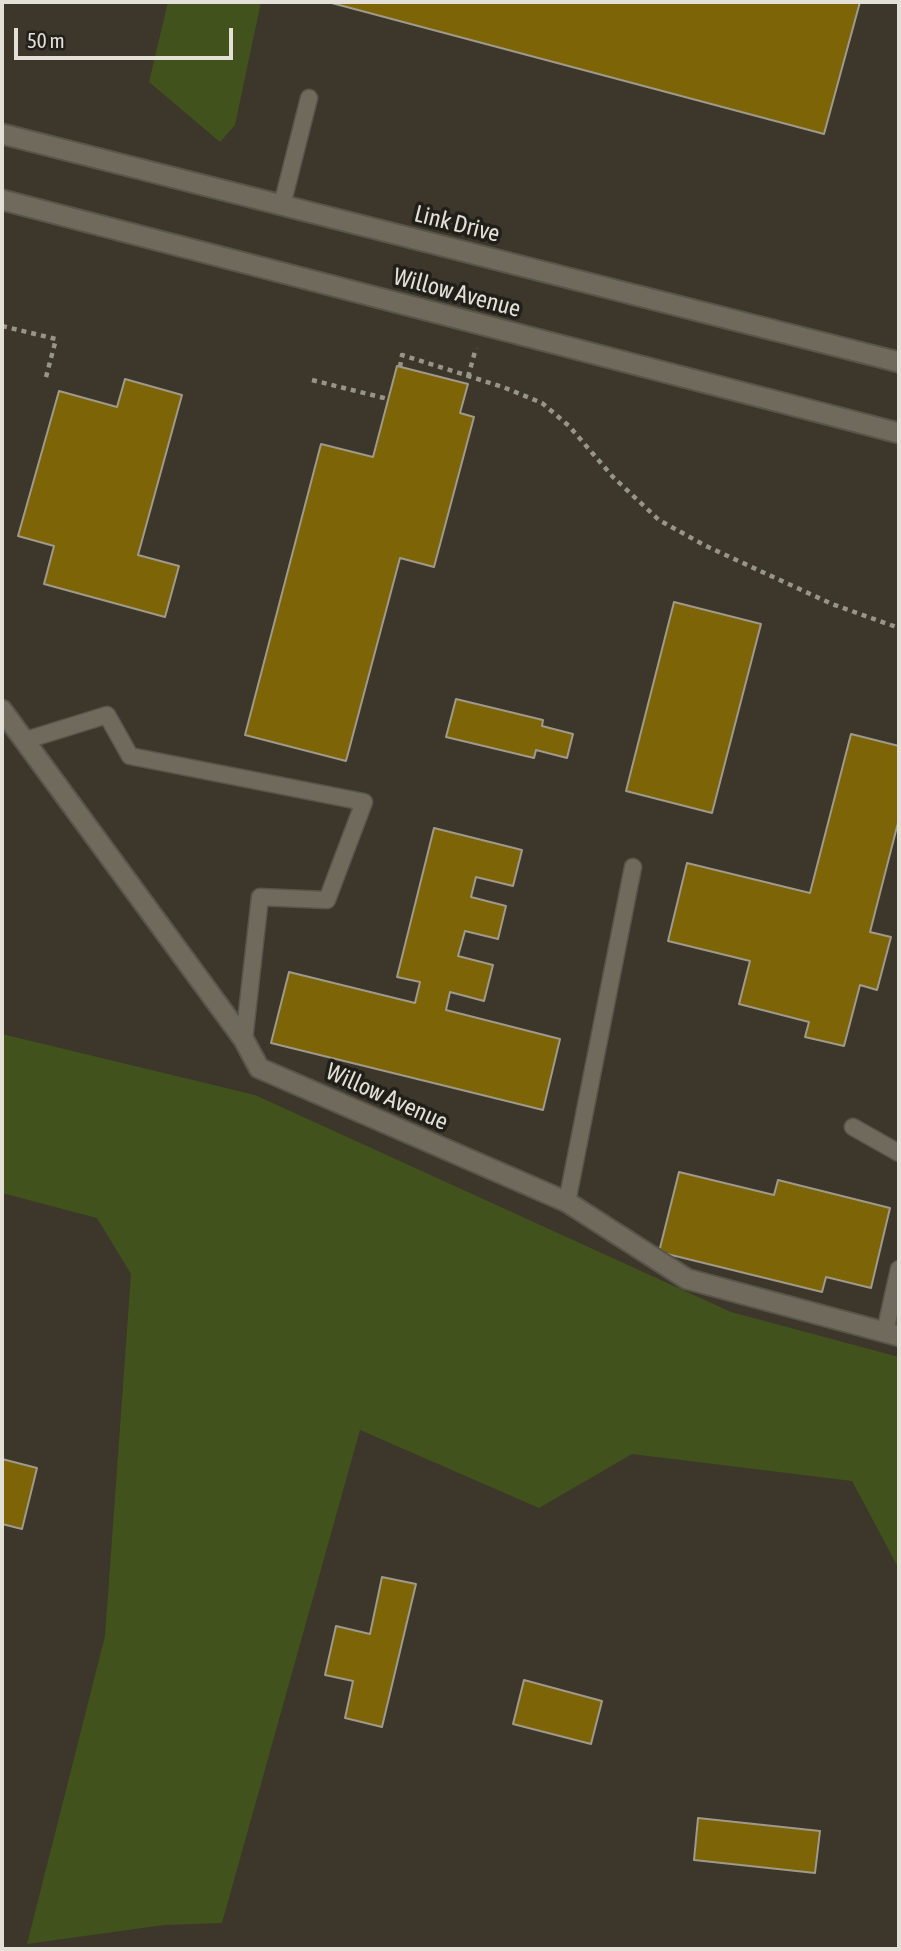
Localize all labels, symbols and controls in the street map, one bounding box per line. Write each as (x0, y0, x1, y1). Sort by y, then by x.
scale bar (18, 14, 236, 58)
text: 50 m (27, 28, 65, 52)
street label: Link Drive (411, 200, 503, 248)
street label: Willow Avenue (390, 262, 524, 324)
street label: Willow Avenue (322, 1057, 452, 1137)

